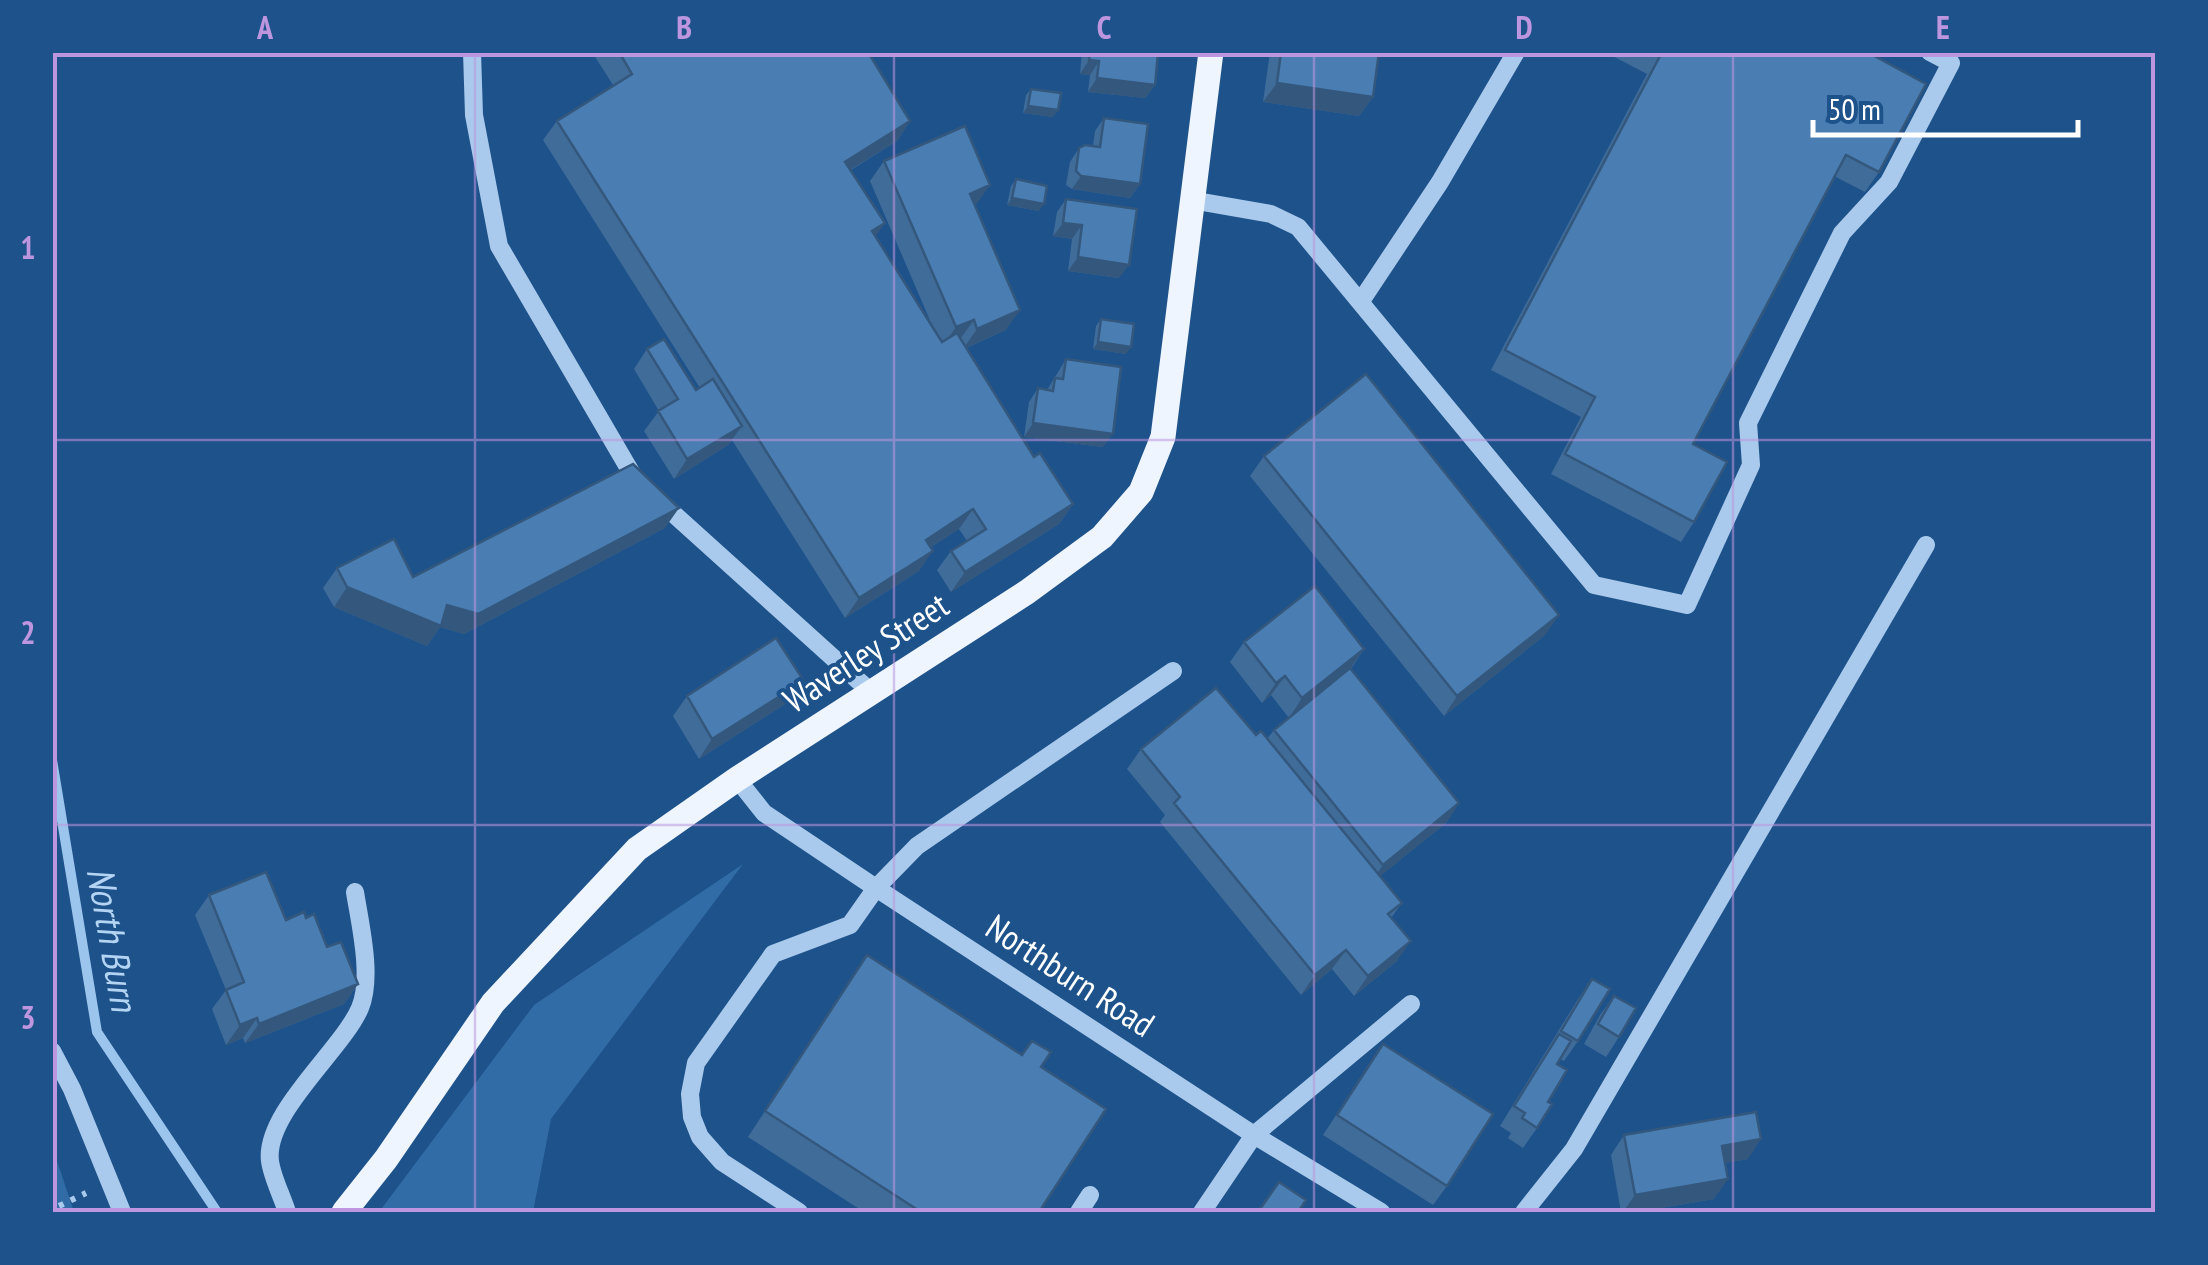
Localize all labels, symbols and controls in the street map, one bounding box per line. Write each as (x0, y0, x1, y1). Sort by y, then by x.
text: A (256, 6, 274, 48)
text: B (676, 6, 692, 48)
text: C (1097, 6, 1112, 48)
text: D (1515, 6, 1533, 48)
text: E (1936, 6, 1950, 48)
scale bar (1813, 75, 2078, 137)
text: 50 m (1828, 89, 1881, 128)
text: 1 (20, 226, 36, 268)
street label: Waverley Street (774, 581, 957, 723)
text: 2 (20, 611, 36, 653)
water label: North Burn (77, 863, 151, 1017)
street label: Northburn Road (978, 904, 1164, 1047)
text: 3 (20, 996, 36, 1038)

